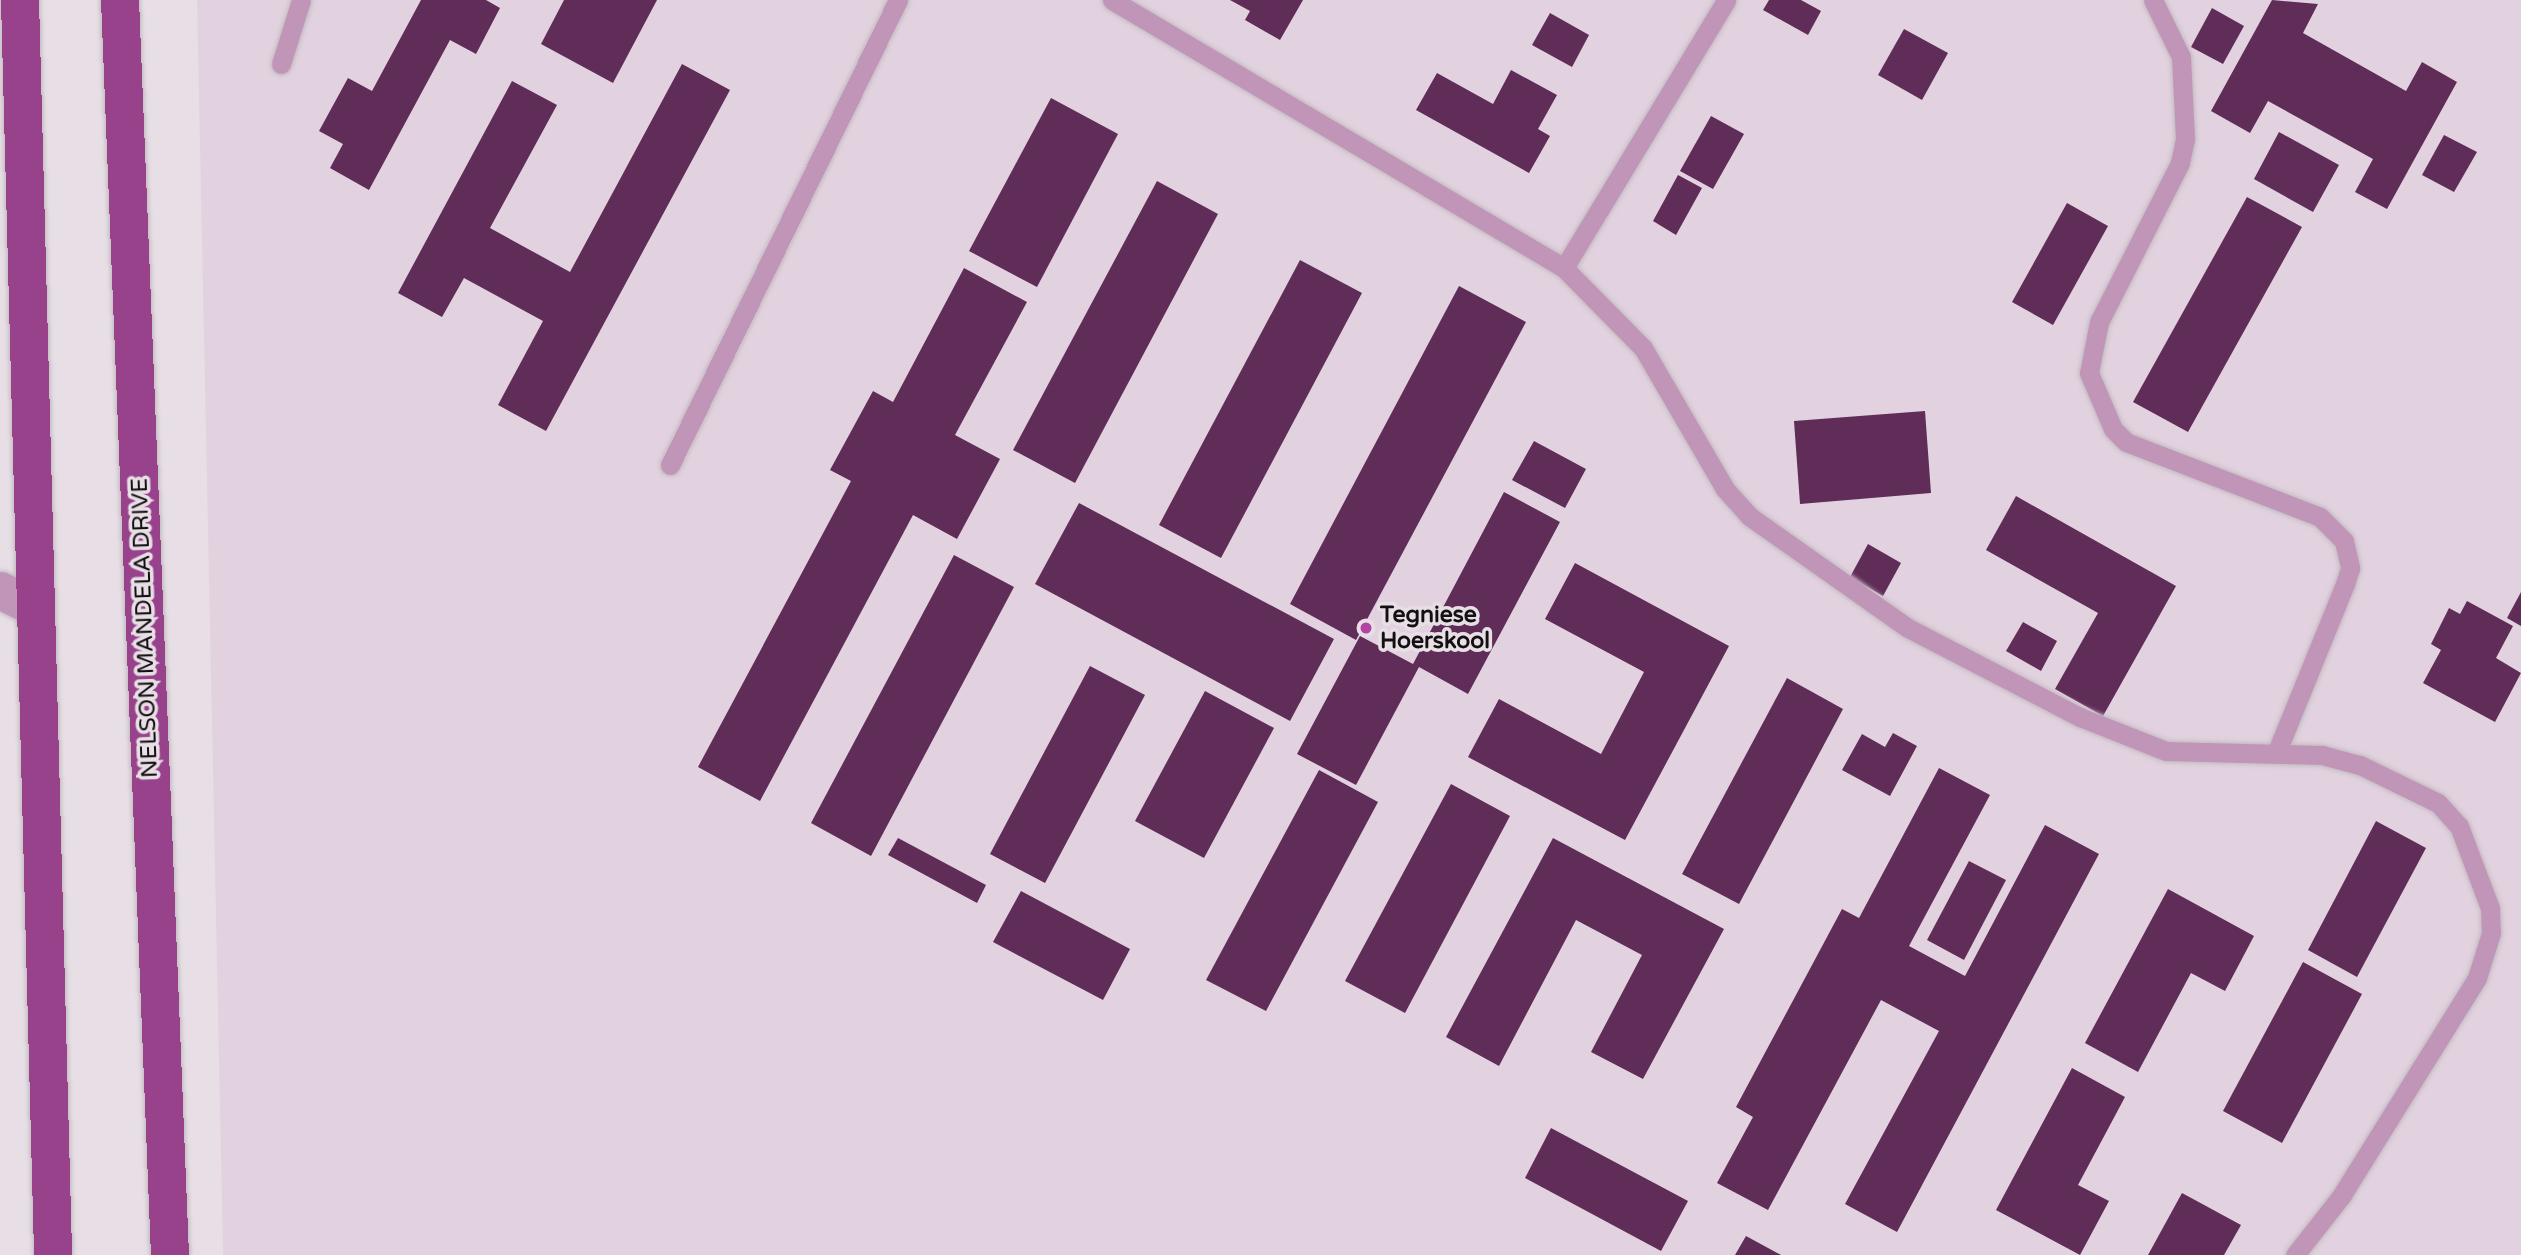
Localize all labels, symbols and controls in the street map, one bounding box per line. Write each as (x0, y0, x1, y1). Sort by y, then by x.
street label: NELSON MANDELA DRIVE (126, 477, 164, 779)
place label: Tegniese Hoerskool (1380, 601, 1490, 655)
marker: Tegniese Hoerskool (1358, 620, 1374, 636)

